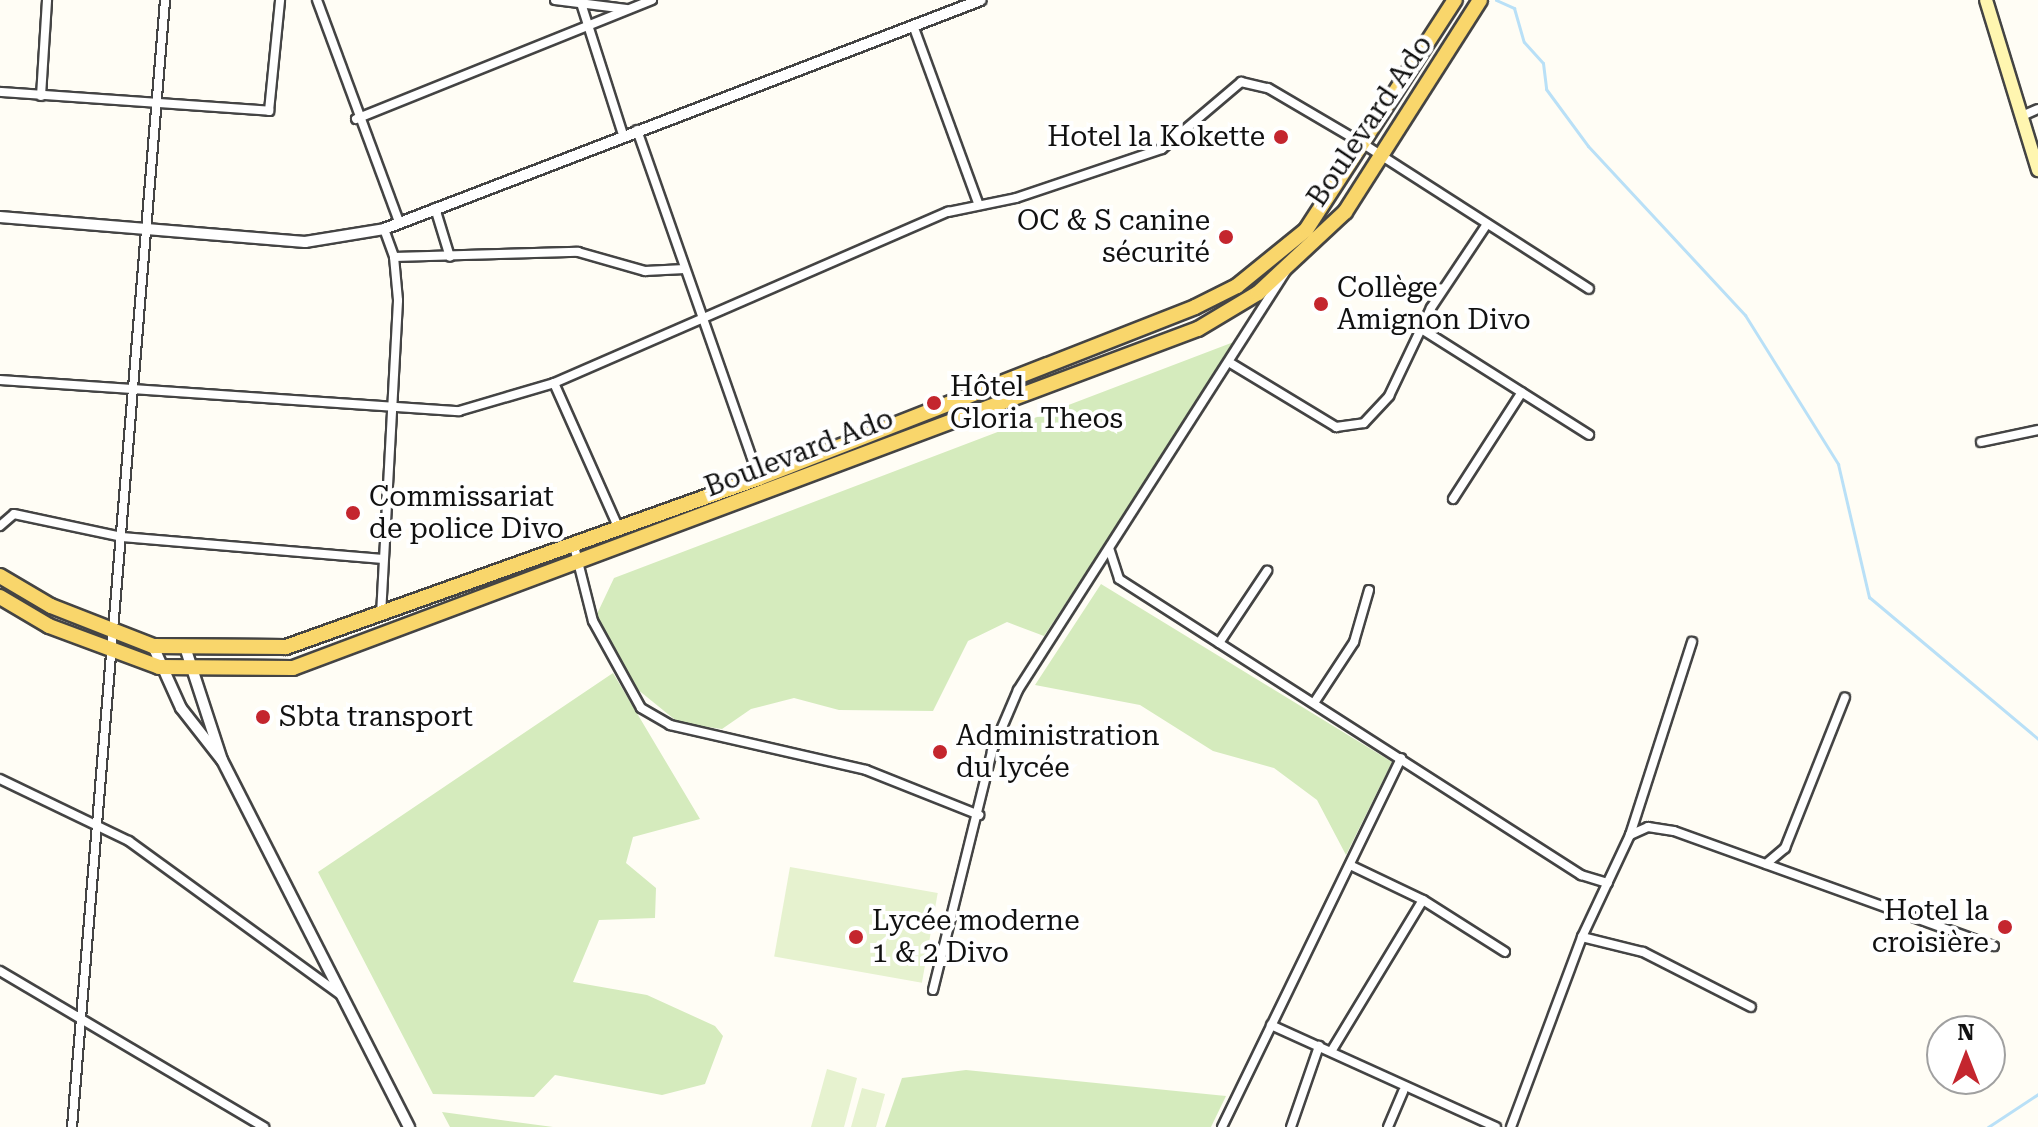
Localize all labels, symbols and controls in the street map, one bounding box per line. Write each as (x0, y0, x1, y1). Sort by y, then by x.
street label: Boulevard Ado (1300, 29, 1440, 213)
place label: Hotel la Kokette (1047, 120, 1265, 154)
marker: Hotel la Kokette (1272, 128, 1290, 146)
place label: OC & S canine sécurité (1017, 204, 1210, 270)
marker: OC & S canine sécurité (1217, 228, 1235, 246)
place label: Collège Amignon Divo (1337, 271, 1531, 337)
marker: Collège Amignon Divo (1312, 295, 1330, 313)
place label: Hôtel Gloria Theos (950, 370, 1123, 436)
marker: Hôtel Gloria Theos (925, 394, 943, 412)
street label: Boulevard Ado (700, 402, 898, 504)
place label: Commissariat de police Divo (369, 480, 564, 546)
marker: Commissariat de police Divo (344, 504, 362, 522)
place label: Sbta transport (279, 700, 473, 734)
marker: Sbta transport (254, 708, 272, 726)
place label: Administration du lycée (956, 719, 1160, 785)
marker: Administration du lycée (931, 743, 949, 761)
place label: Hotel la croisière (1872, 894, 1989, 960)
place label: Lycée moderne 1 & 2 Divo (872, 904, 1080, 970)
marker: Hotel la croisière (1996, 918, 2014, 936)
marker: Lycée moderne 1 & 2 Divo (847, 928, 865, 946)
north arrow (1926, 1015, 2006, 1095)
text: N (1958, 1020, 1974, 1045)

